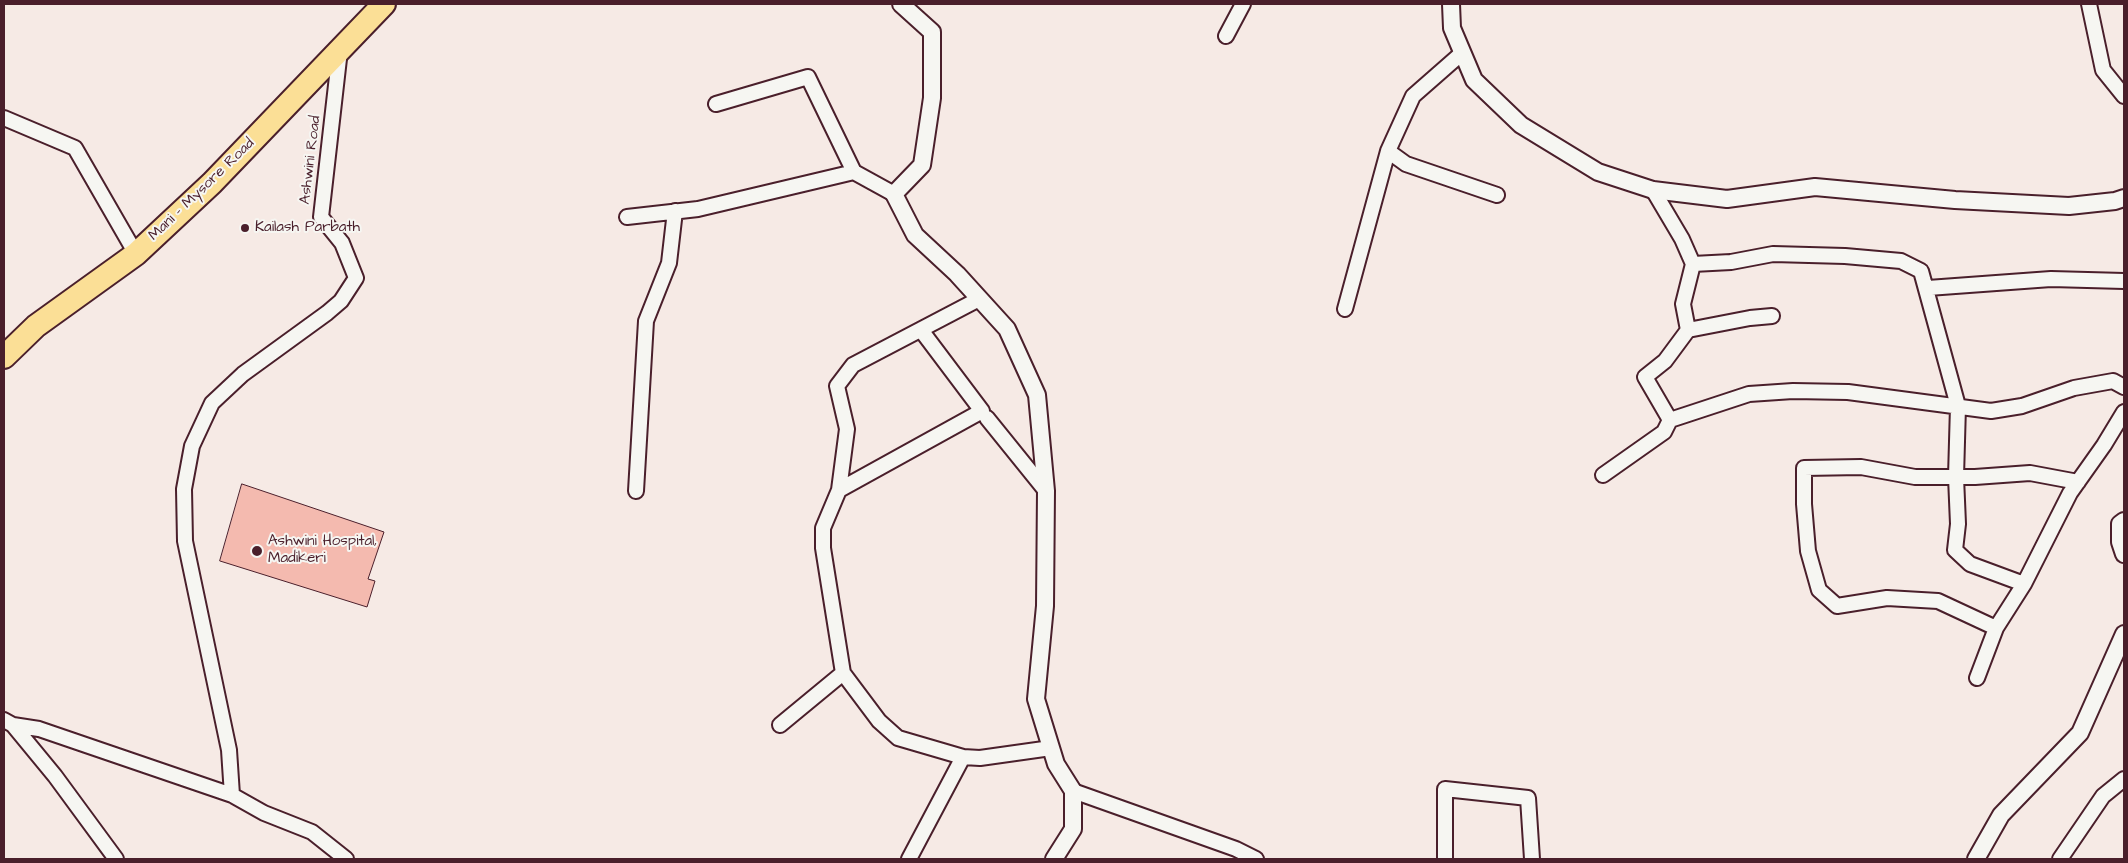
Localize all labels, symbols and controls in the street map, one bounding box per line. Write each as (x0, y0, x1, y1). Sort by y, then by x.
street label: Ashwini Road (297, 115, 325, 205)
street label: Mani - Mysore Road (145, 135, 259, 245)
place label: Kailash Parbath (255, 219, 360, 237)
marker: Kailash Parbath (239, 222, 251, 234)
place label: Ashwini Hospital, Madikeri (268, 533, 377, 568)
marker: Ashwini Hospital, Madikeri (250, 544, 264, 558)

